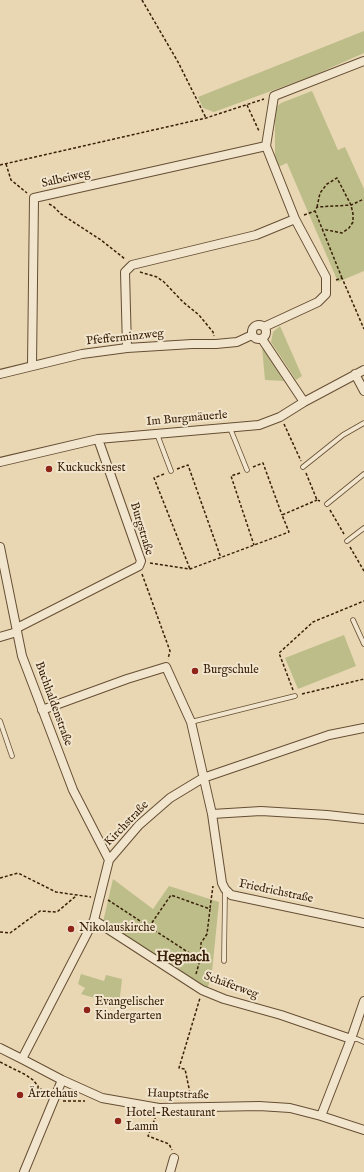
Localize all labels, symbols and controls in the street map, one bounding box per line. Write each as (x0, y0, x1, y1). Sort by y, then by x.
street label: Salbeiweg (40, 166, 92, 192)
street label: Pfefferminzweg (85, 327, 165, 349)
street label: Im Burgmäuerle (146, 408, 228, 430)
place label: Kuckucksnest (57, 462, 126, 476)
marker: Kuckucksnest (44, 464, 54, 474)
street label: Burgstraße (126, 501, 156, 557)
street label: Buchhaldenstraße (31, 660, 75, 748)
place label: Burgschule (203, 664, 259, 678)
marker: Burgschule (190, 666, 200, 676)
street label: Kirchstraße (102, 798, 152, 850)
street label: Friedrichstraße (237, 877, 315, 907)
place label: Nikolauskirche (79, 922, 155, 936)
marker: Nikolauskirche (66, 924, 76, 934)
district label: Hegnach (157, 950, 209, 966)
street label: Schäferweg (202, 969, 260, 1003)
place label: Evangelischer Kindergarten (95, 996, 164, 1024)
marker: Evangelischer Kindergarten (82, 1005, 92, 1015)
street label: Hauptstraße (147, 1087, 209, 1103)
place label: Ärztehaus (28, 1088, 78, 1102)
marker: Ärztehaus (15, 1090, 25, 1100)
place label: Hotel-Restaurant Lamm (126, 1107, 215, 1135)
marker: Hotel-Restaurant Lamm (113, 1116, 123, 1126)

